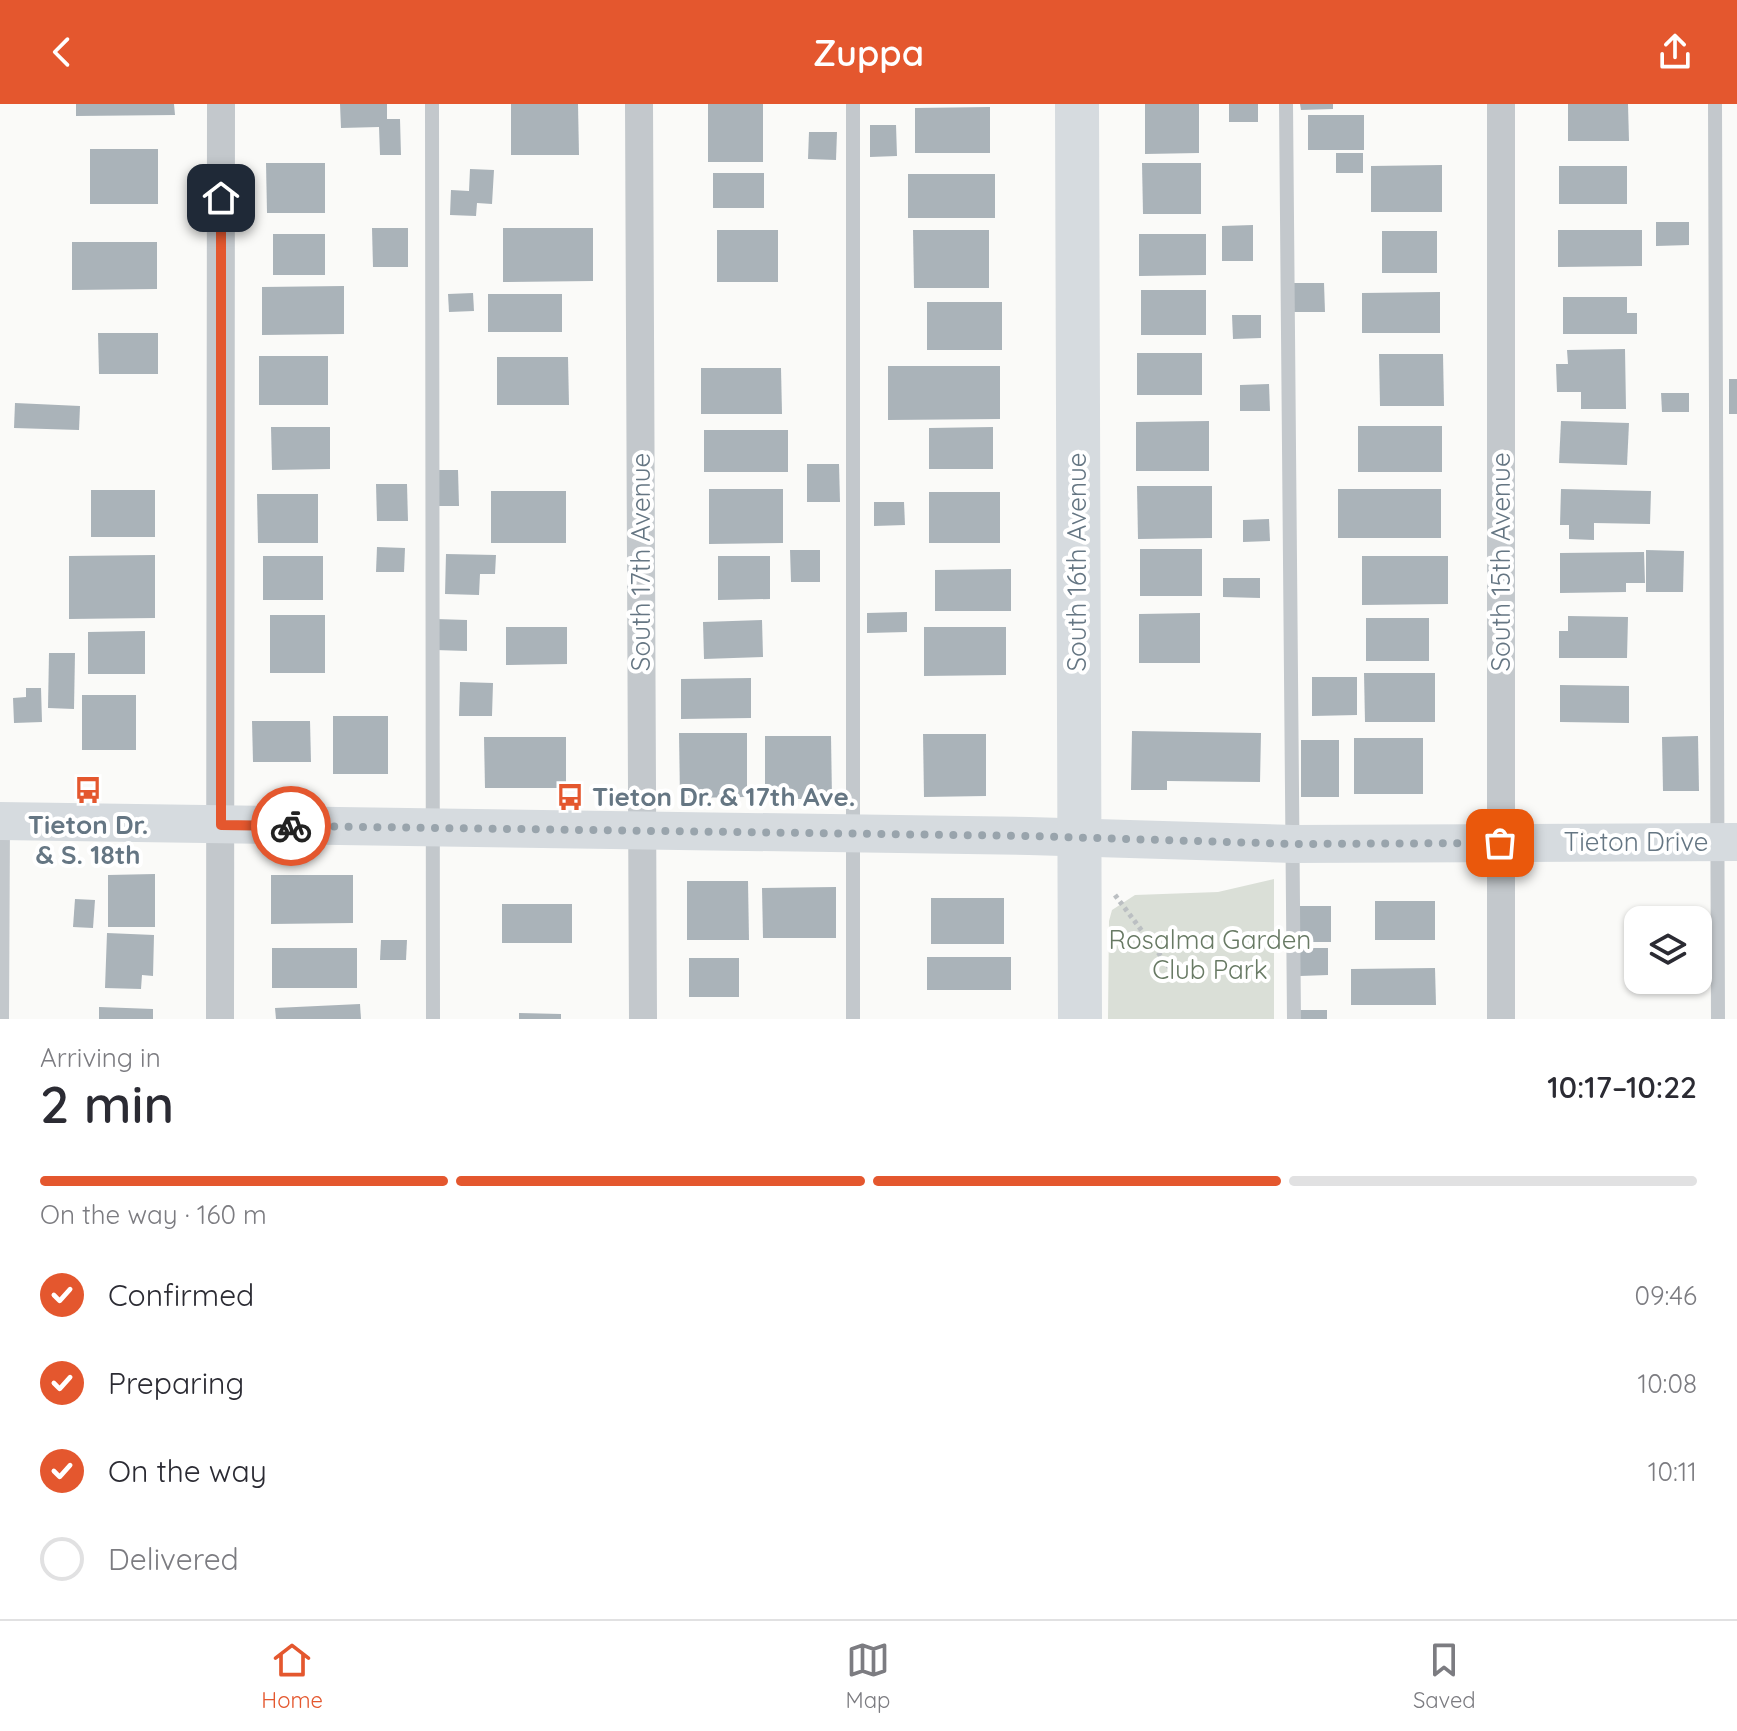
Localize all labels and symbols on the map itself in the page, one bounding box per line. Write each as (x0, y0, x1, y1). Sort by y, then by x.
pin (187, 164, 255, 232)
street label: South 15th Avenue (1484, 452, 1517, 672)
street label: South 17th Avenue (624, 453, 657, 671)
street label: South 16th Avenue (1060, 453, 1093, 672)
bus stop icon: Tieton Dr. & S. 18th (73, 775, 103, 805)
place label: Tieton Dr. & 17th Ave. (592, 780, 855, 813)
bus stop icon: Tieton Dr. & 17th Ave. (555, 782, 585, 812)
courier (251, 786, 331, 866)
place label: Tieton Dr. & S. 18th (28, 808, 148, 871)
pin (1466, 809, 1534, 877)
street label: Tieton Drive (1563, 825, 1709, 858)
park label: Rosalma Garden Club Park (1109, 923, 1311, 986)

